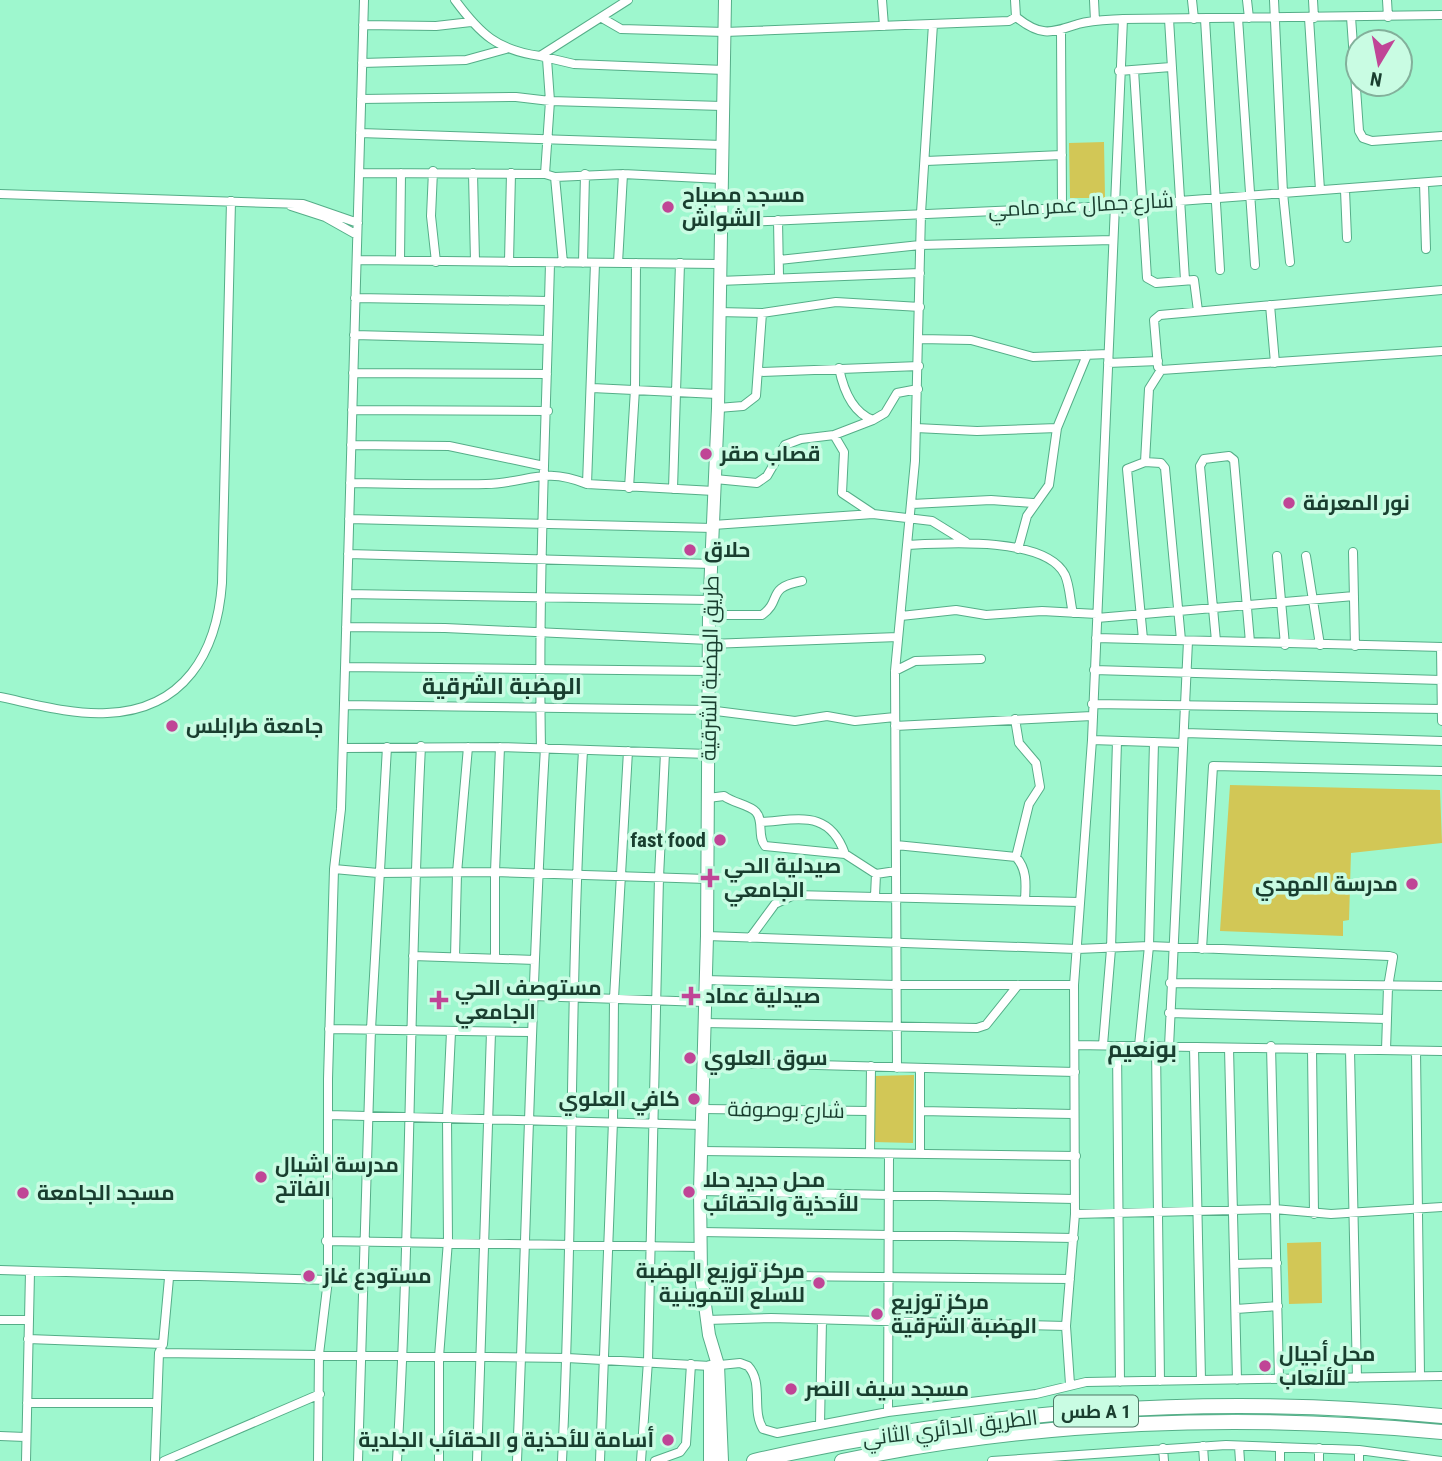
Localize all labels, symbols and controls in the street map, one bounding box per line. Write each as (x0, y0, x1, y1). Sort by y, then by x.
north arrow (1344, 28, 1414, 98)
text: N (1368, 67, 1384, 92)
place label: مسجد مصباح الشواش (682, 183, 805, 232)
street label: شارع جمال عمر مامي (988, 188, 1175, 226)
marker: مسجد مصباح الشواش (660, 199, 676, 215)
place label: قصاب صقر (719, 442, 821, 466)
marker: قصاب صقر (698, 446, 714, 462)
place label: نور المعرفة (1303, 491, 1410, 516)
marker: نور المعرفة (1281, 495, 1297, 511)
place label: حلاق (704, 538, 750, 563)
marker: حلاق (682, 542, 698, 558)
street label: طريق الهضبة الشرقية (696, 575, 725, 761)
district label: الهضبة الشرقية (422, 673, 582, 700)
place label: جامعة طرابلس (186, 714, 323, 738)
marker: جامعة طرابلس (164, 718, 180, 734)
place label: fast food (630, 828, 706, 852)
marker: fast food (712, 832, 728, 848)
place label: صيدلية الحي الجامعي (724, 854, 841, 907)
marker: صيدلية الحي الجامعي (702, 870, 718, 886)
place label: مدرسة المهدي (1255, 872, 1398, 901)
marker: مدرسة المهدي (1404, 876, 1420, 892)
place label: مستوصف الحي الجامعي (455, 976, 602, 1029)
place label: صيدلية عماد (705, 984, 821, 1008)
marker: صيدلية عماد (683, 988, 699, 1004)
marker: مستوصف الحي الجامعي (429, 990, 449, 1010)
district label: بونعيم (1107, 1036, 1177, 1065)
place label: سوق العلوي (704, 1046, 828, 1075)
marker: سوق العلوي (682, 1050, 698, 1066)
place label: كافي العلوي (558, 1087, 680, 1116)
marker: كافي العلوي (686, 1091, 702, 1107)
street label: شارع بوصوفة (727, 1097, 845, 1125)
place label: مدرسة اشبال الفاتح (275, 1153, 399, 1203)
place label: محل جديد حلا للأحذية والحقائب (703, 1168, 859, 1217)
marker: مدرسة اشبال الفاتح (253, 1169, 269, 1185)
place label: مسجد الجامعة (37, 1181, 175, 1205)
marker: محل جديد حلا للأحذية والحقائب (681, 1184, 697, 1200)
marker: مسجد الجامعة (15, 1185, 31, 1201)
place label: مركز توزيع الهضبة للسلع التموينية (636, 1259, 805, 1309)
place label: مستودع غاز (322, 1264, 432, 1290)
marker: مستودع غاز (301, 1268, 317, 1284)
marker: مركز توزيع الهضبة للسلع التموينية (811, 1275, 827, 1291)
place label: مركز توزيع الهضبة الشرقية (891, 1290, 1037, 1339)
marker: مركز توزيع الهضبة الشرقية (869, 1306, 885, 1322)
place label: محل أجيال للألعاب (1279, 1340, 1375, 1390)
marker: محل أجيال للألعاب (1257, 1358, 1273, 1374)
place label: مسجد سيف النصر (804, 1377, 969, 1401)
marker: مسجد سيف النصر (783, 1381, 799, 1397)
road number: طس A 1 (1054, 1396, 1138, 1427)
street label: الطريق الدائري الثاني (861, 1405, 1039, 1455)
place label: أسامة للأحذية و الحقائب الجلدية (358, 1426, 654, 1453)
marker: أسامة للأحذية و الحقائب الجلدية (660, 1432, 676, 1448)

